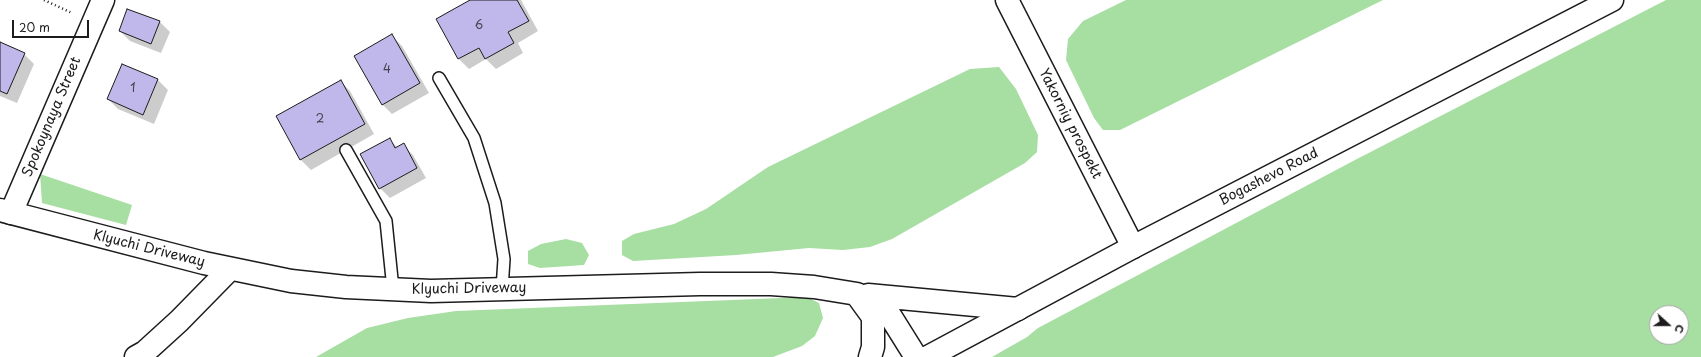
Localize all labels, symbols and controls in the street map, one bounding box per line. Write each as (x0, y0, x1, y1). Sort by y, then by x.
scale bar (14, 12, 91, 38)
text: 20 m (19, 18, 50, 36)
house number: 6 (475, 19, 483, 33)
street label: Spokoynaya Street (19, 55, 85, 179)
house number: 4 (383, 63, 391, 77)
street label: Yakorniy prospekt (1035, 66, 1105, 182)
house number: 1 (130, 82, 136, 96)
house number: 2 (316, 113, 324, 127)
street label: Bogashevo Road (1217, 145, 1321, 209)
street label: Klyuchi Driveway (91, 227, 207, 271)
street label: Klyuchi Driveway (412, 280, 526, 298)
north arrow (1649, 305, 1689, 345)
text: С (1670, 322, 1689, 336)

